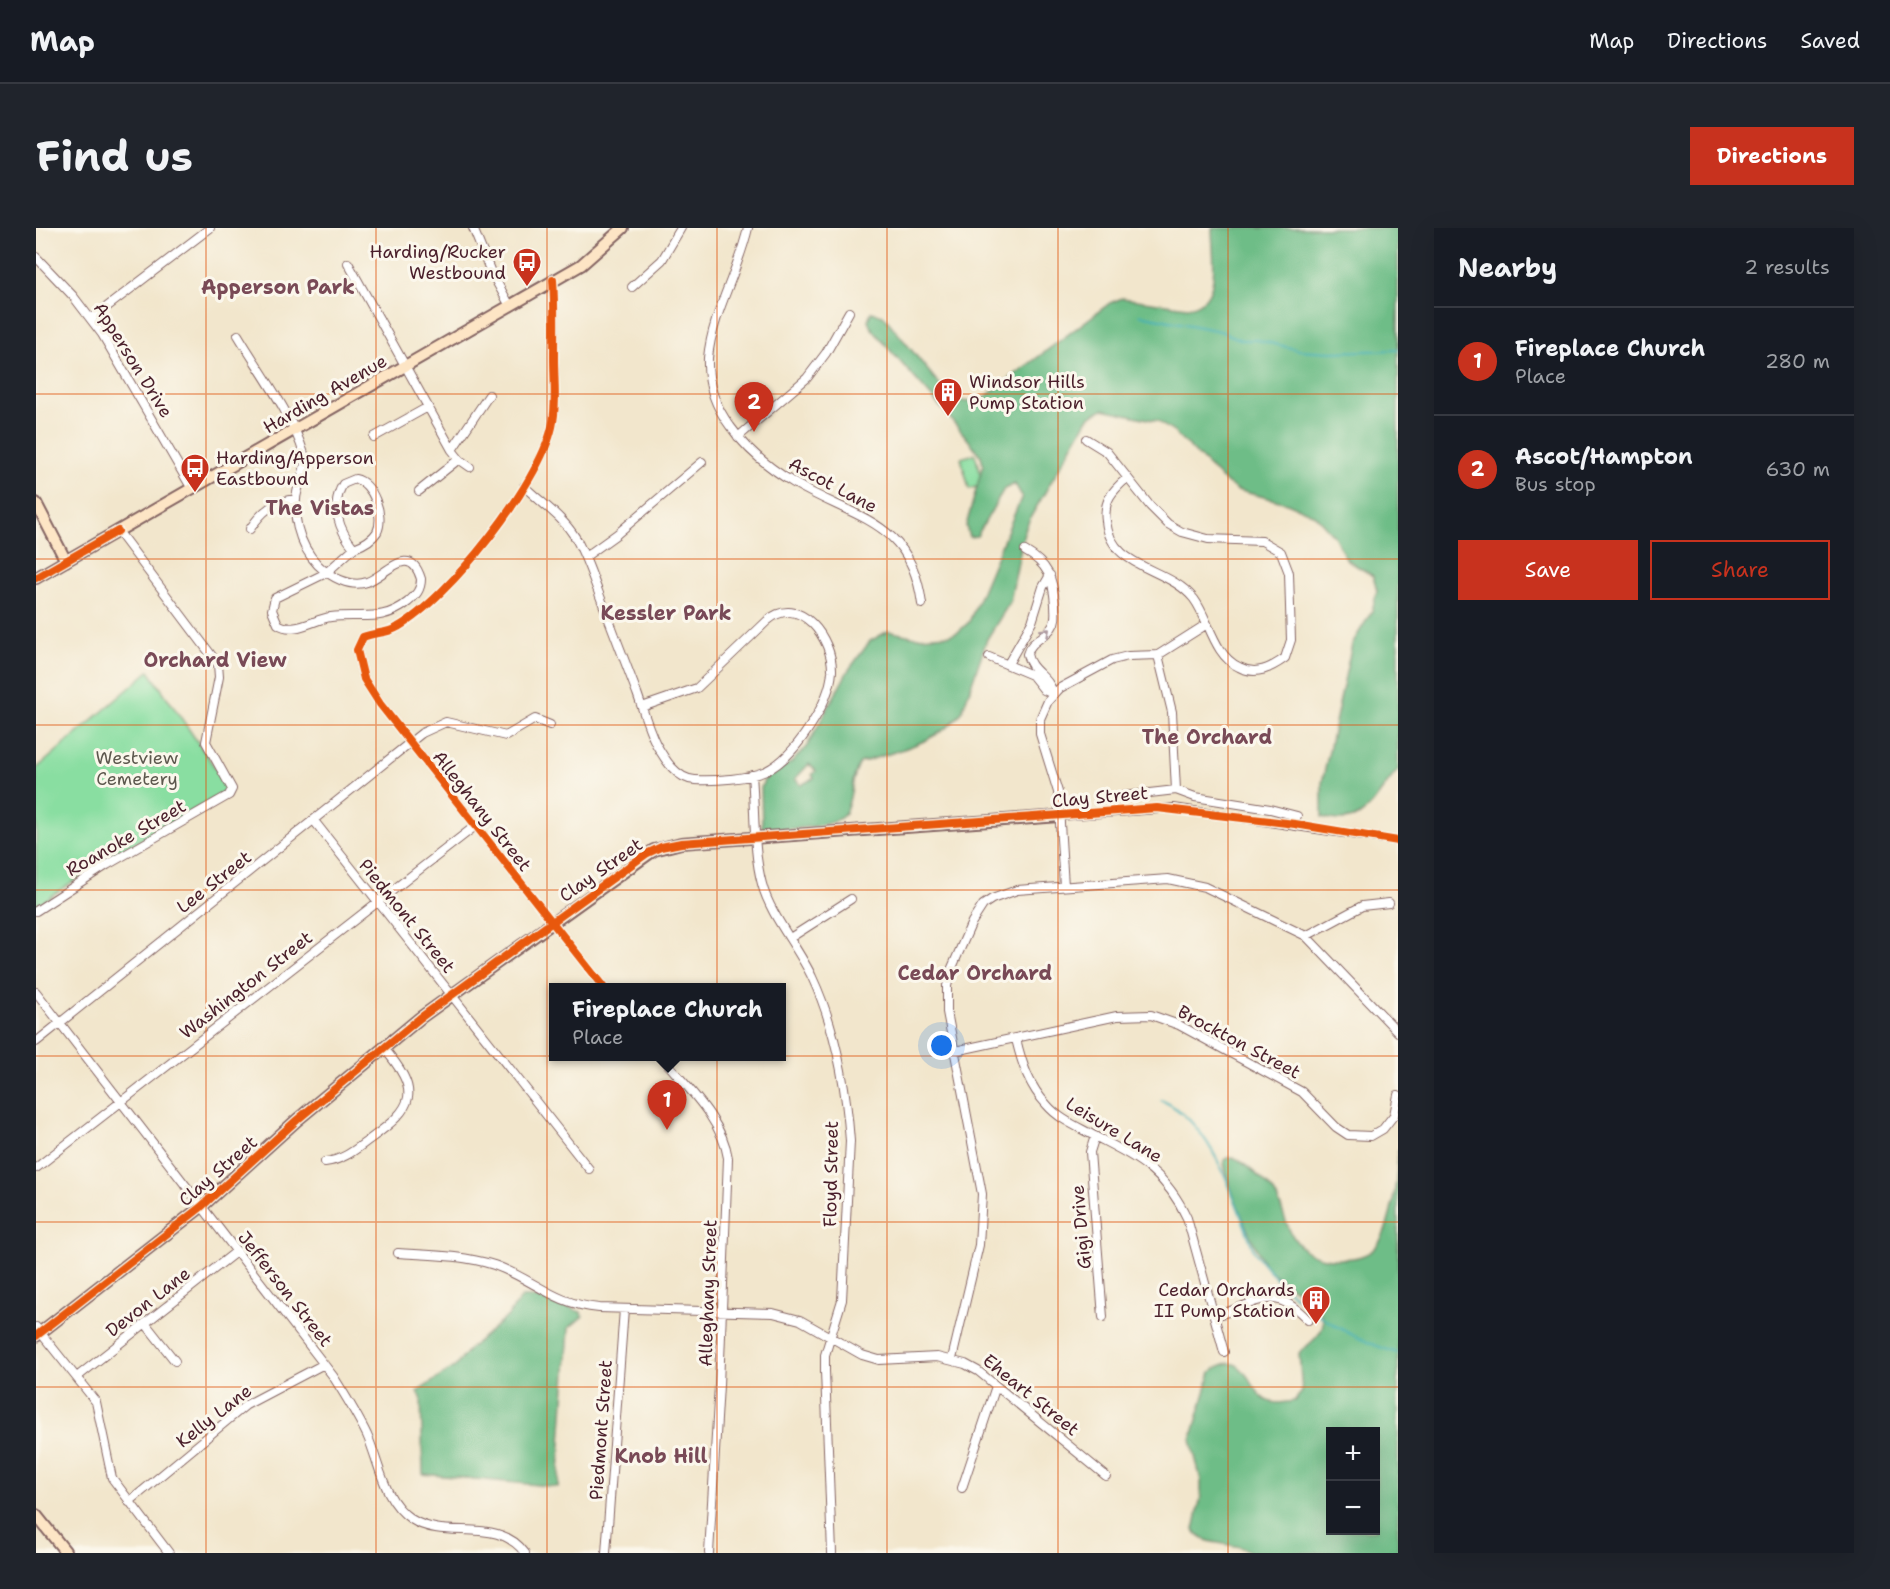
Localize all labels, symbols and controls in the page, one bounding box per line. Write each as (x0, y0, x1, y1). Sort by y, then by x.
text: Map (30, 22, 95, 60)
text: Map (1589, 27, 1634, 55)
text: Directions (1667, 27, 1767, 55)
text: Saved (1800, 27, 1860, 55)
button: Directions (1690, 127, 1854, 185)
text: Find us (36, 128, 193, 184)
place label: Harding/Rucker Westbound (369, 240, 506, 285)
bus stop icon: Harding/Rucker Westbound (511, 246, 543, 288)
text: Nearby (1458, 250, 1557, 285)
text: 2 results (1744, 254, 1830, 280)
district label: Apperson Park (201, 274, 355, 300)
street label: Apperson Drive (88, 298, 178, 422)
text: Fireplace Church (1515, 334, 1705, 363)
text: 1 (1473, 348, 1482, 374)
text: 280 m (1765, 348, 1830, 374)
street label: Harding Avenue (259, 349, 391, 439)
text: Place (1515, 363, 1566, 389)
place label: Windsor Hills Pump Station (969, 370, 1085, 415)
building icon: Windsor Hills Pump Station (932, 376, 964, 418)
pin: 2 (734, 382, 774, 432)
text: Ascot/Hampton (1515, 442, 1693, 471)
place label: Harding/Apperson Eastbound (216, 446, 374, 491)
bus stop icon: Harding/Apperson Eastbound (179, 452, 211, 494)
street label: Ascot Lane (785, 452, 881, 518)
text: 2 (1471, 456, 1485, 482)
text: 630 m (1766, 456, 1830, 482)
text: Bus stop (1515, 471, 1596, 497)
district label: The Vistas (266, 495, 374, 521)
button: Save (1458, 540, 1638, 600)
button: Share (1650, 540, 1830, 600)
district label: Kessler Park (600, 600, 732, 626)
one-way arrow (1039, 628, 1049, 639)
district label: Orchard View (143, 647, 287, 673)
district label: The Orchard (1142, 724, 1272, 750)
park label: Westview Cemetery (96, 746, 179, 791)
street label: Alleghany Street (427, 746, 537, 876)
street label: Clay Street (1051, 781, 1149, 813)
street label: Roanoke Street (62, 794, 190, 882)
street label: Clay Street (555, 832, 648, 908)
street label: Lee Street (172, 845, 256, 919)
street label: Piedmont Street (353, 854, 461, 978)
street label: Washington Street (175, 926, 317, 1044)
district label: Cedar Orchard (898, 960, 1053, 986)
popup (549, 983, 786, 1061)
text: Fireplace Church (572, 995, 763, 1024)
street label: Brockton Street (1173, 1000, 1305, 1085)
text: Place (572, 1024, 623, 1050)
your location (927, 1031, 956, 1060)
pin: 1 (648, 1080, 686, 1130)
street label: Leisure Lane (1061, 1092, 1167, 1168)
street label: Floyd Street (818, 1120, 844, 1227)
street label: Clay Street (174, 1130, 262, 1212)
street label: Gigi Drive (1065, 1184, 1097, 1270)
street label: Alleghany Street (693, 1219, 723, 1367)
street label: Jefferson Street (232, 1226, 338, 1352)
street label: Devon Lane (101, 1261, 195, 1343)
place label: Cedar Orchards II Pump Station (1154, 1278, 1295, 1323)
building icon: Cedar Orchards II Pump Station (1300, 1284, 1332, 1326)
street label: Eheart Street (978, 1349, 1084, 1441)
street label: Piedmont Street (584, 1359, 618, 1501)
street label: Kelly Lane (171, 1379, 257, 1453)
map controls (1326, 1427, 1380, 1535)
button: + (1326, 1427, 1380, 1481)
district label: Knob Hill (614, 1443, 708, 1469)
button: − (1326, 1481, 1380, 1535)

